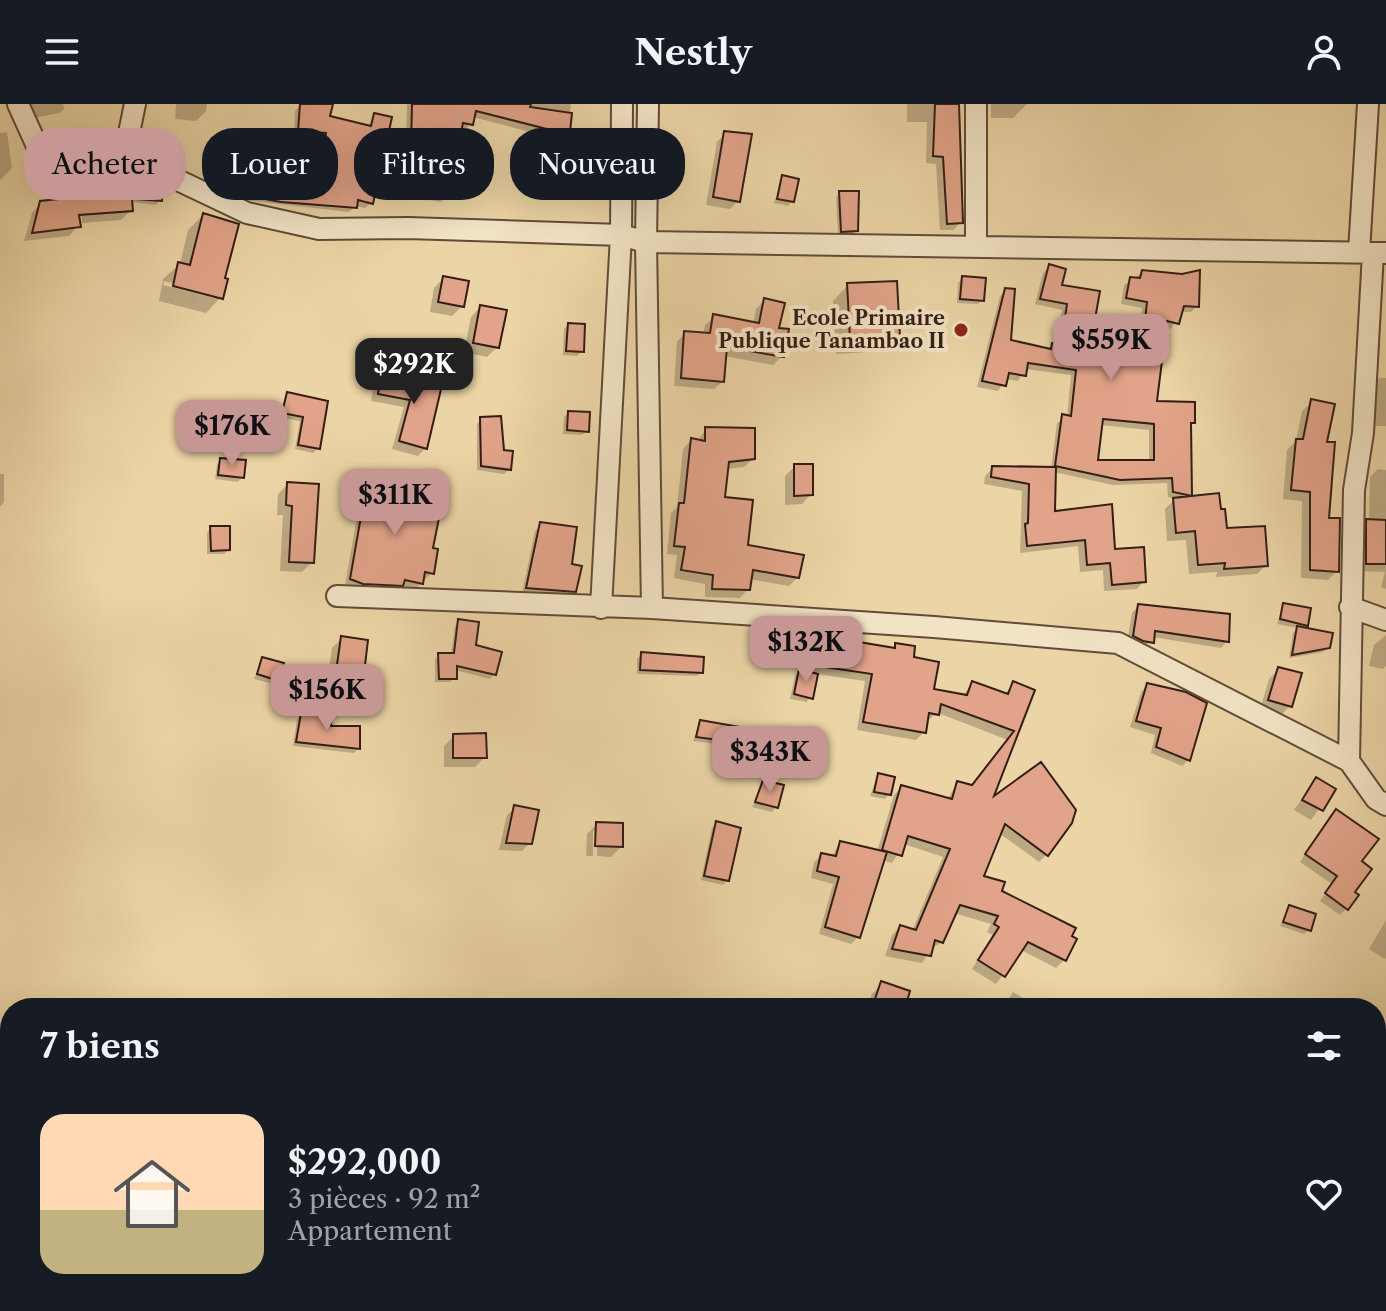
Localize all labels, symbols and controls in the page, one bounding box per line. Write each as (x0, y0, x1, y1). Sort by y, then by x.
icon: menu (40, 30, 84, 74)
text: Nestly (634, 30, 752, 74)
icon: person (1302, 30, 1346, 74)
chip: Acheter (24, 128, 186, 200)
chip: Louer (202, 128, 338, 200)
chip: Filtres (354, 128, 494, 200)
chip: Nouveau (510, 128, 685, 200)
place label: Ecole Primaire Publique Tanambao II (718, 306, 945, 353)
pin: $559K (1055, 314, 1167, 382)
marker: Ecole Primaire Publique Tanambao II (952, 321, 970, 339)
text: $559K (1071, 324, 1151, 356)
pin: $292K (358, 338, 470, 406)
text: $292K (373, 348, 455, 380)
pin: $176K (176, 400, 288, 468)
text: $176K (194, 410, 270, 442)
pin: $311K (339, 469, 451, 537)
text: $311K (358, 479, 432, 511)
pin: $132K (750, 616, 862, 684)
text: $132K (767, 626, 845, 658)
pin: $156K (271, 664, 383, 732)
text: $156K (289, 674, 365, 706)
pin: $343K (714, 726, 826, 794)
text: $343K (730, 736, 810, 768)
icon: filters (1302, 1024, 1346, 1068)
text: 7 biens (40, 1025, 160, 1067)
text: $292,000 (288, 1141, 441, 1183)
icon: home (104, 1146, 200, 1242)
icon: heart (1302, 1172, 1346, 1216)
text: 3 pièces · 92 m² (288, 1183, 480, 1215)
text: Appartement (288, 1215, 452, 1247)

